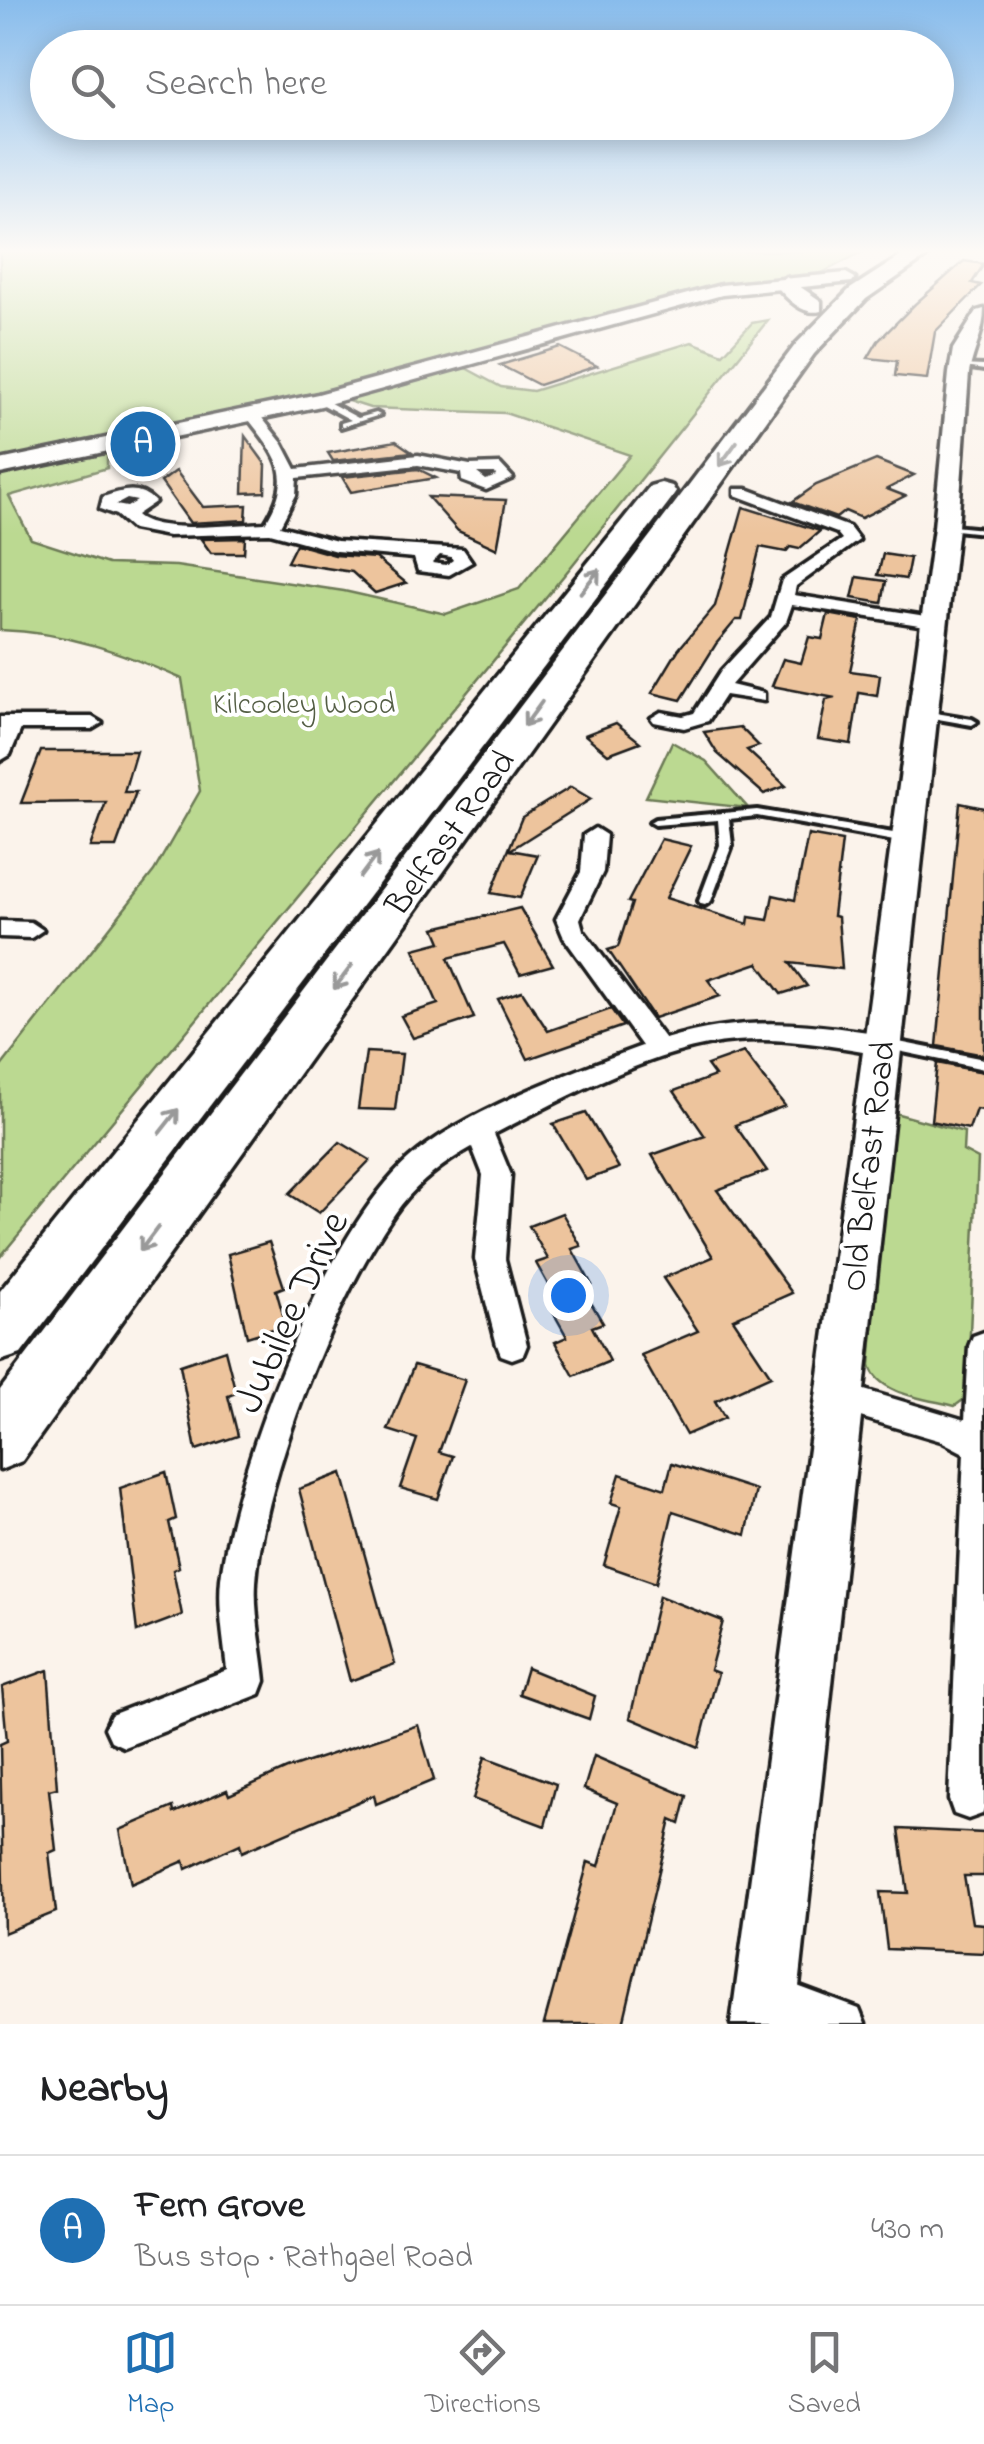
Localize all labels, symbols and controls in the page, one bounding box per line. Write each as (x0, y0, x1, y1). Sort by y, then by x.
search box (30, 30, 954, 140)
text: Search here (145, 57, 327, 113)
icon: search (65, 58, 120, 113)
pin: A (110, 406, 176, 482)
one-way arrow (717, 440, 738, 467)
one-way arrow (579, 568, 600, 595)
park label: Kilcooley Wood (213, 684, 395, 728)
one-way arrow (523, 700, 544, 727)
street label: Belfast Road (373, 740, 530, 929)
one-way arrow (358, 852, 379, 879)
one-way arrow (333, 963, 354, 991)
street label: Old Belfast Road (830, 1038, 911, 1295)
one-way arrow (158, 1108, 179, 1135)
street label: Jubilee Drive (220, 1202, 367, 1424)
one-way arrow (139, 1224, 160, 1252)
your location (543, 1270, 594, 1321)
text: Nearby (40, 2059, 168, 2120)
text: Fern Grove (135, 2179, 305, 2235)
text: A (63, 2207, 82, 2254)
text: 430 m (871, 2207, 944, 2254)
text: Bus stop · Rathgael Road (135, 2235, 473, 2282)
tab: Map (123, 2325, 178, 2426)
tab: Directions (425, 2325, 541, 2426)
tab: Saved (788, 2325, 861, 2426)

